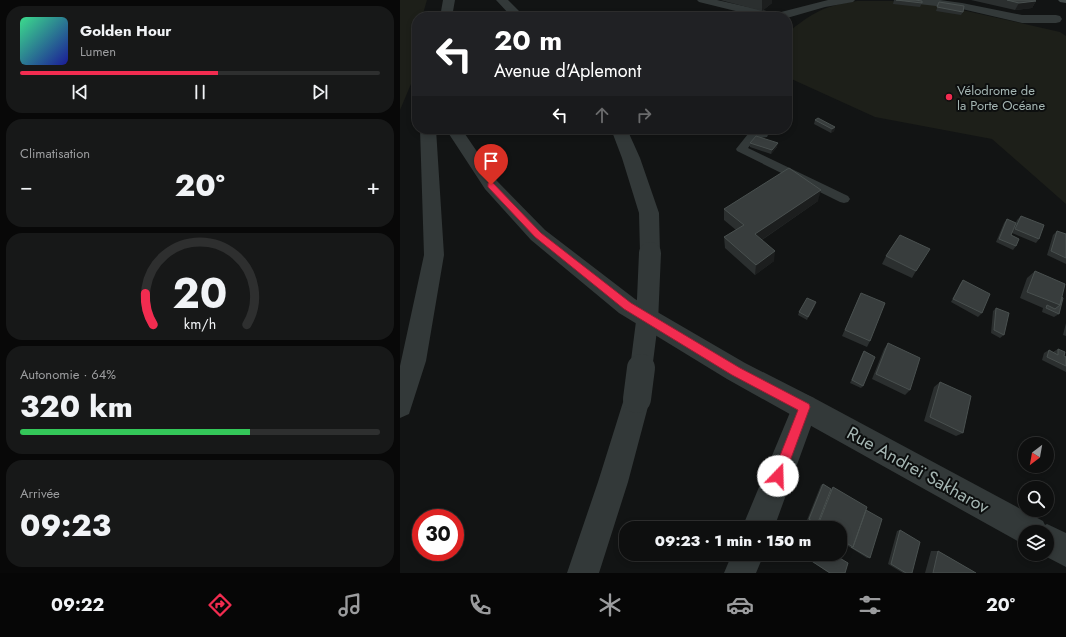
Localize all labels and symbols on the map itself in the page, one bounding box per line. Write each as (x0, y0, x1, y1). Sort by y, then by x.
place label: Vélodrome de la Porte Océane (957, 81, 1045, 115)
marker: Vélodrome de la Porte Océane (944, 92, 954, 102)
pin (474, 144, 508, 185)
street label: Rue Andreï Sakharov (842, 420, 994, 520)
north arrow (1018, 437, 1054, 473)
position arrow (757, 455, 799, 497)
speed limit sign: 30 (412, 509, 464, 561)

